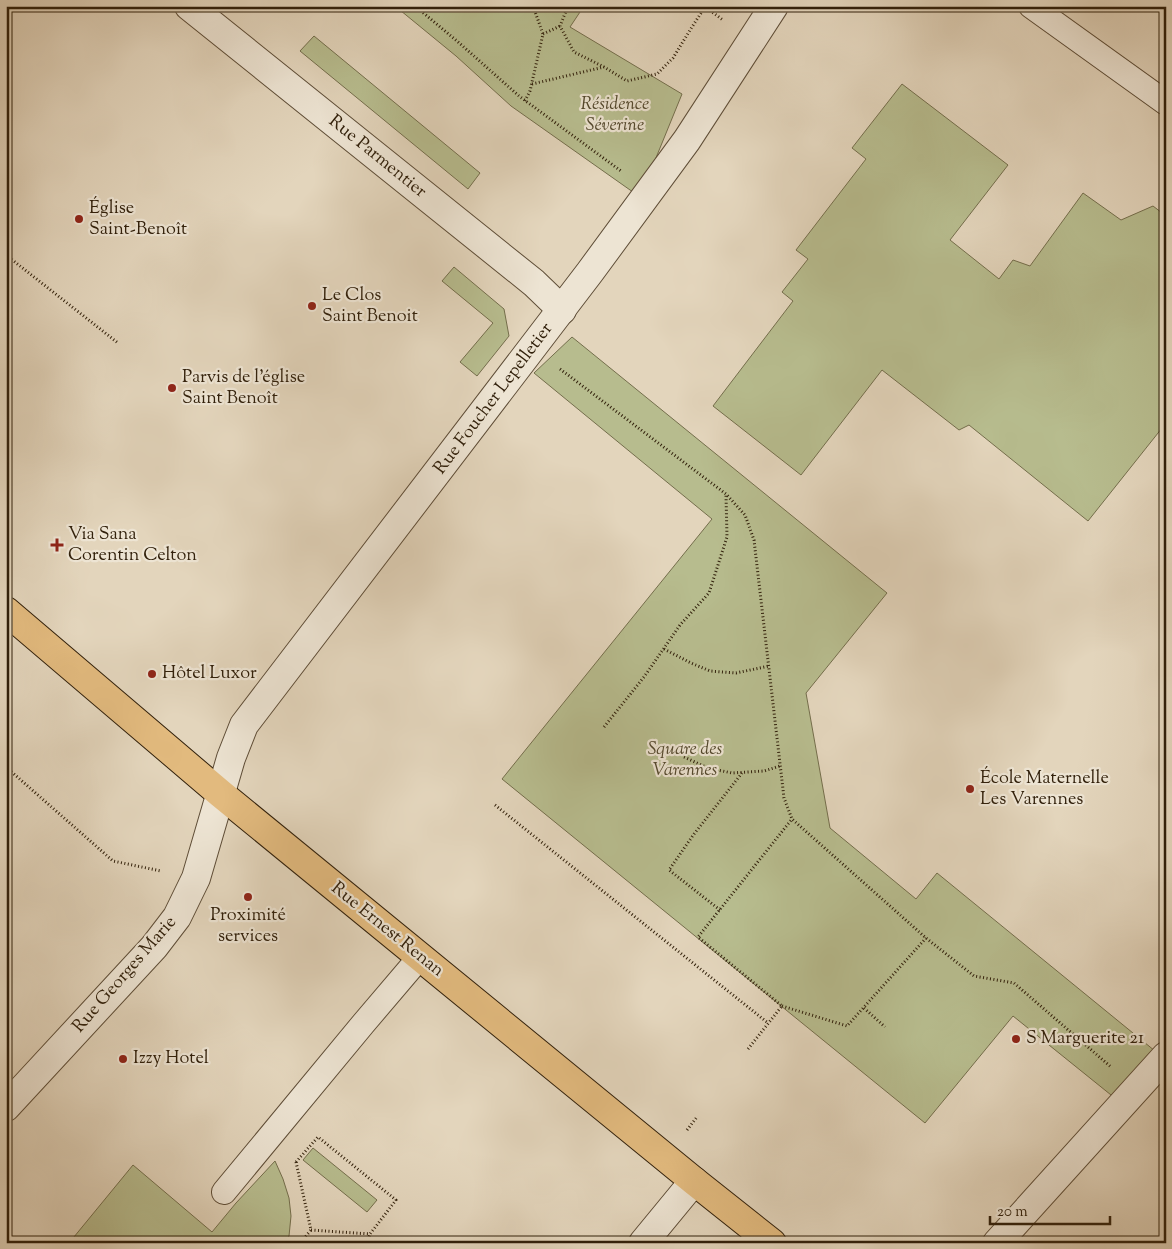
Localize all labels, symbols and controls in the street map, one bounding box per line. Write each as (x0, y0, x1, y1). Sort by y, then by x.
park label: Résidence Séverine (581, 92, 649, 139)
street label: Rue Parmentier (322, 109, 432, 205)
place label: Église Saint-Benoît (89, 196, 187, 243)
marker: Église Saint-Benoît (73, 213, 85, 225)
place label: Le Clos Saint Benoit (322, 283, 418, 330)
marker: Le Clos Saint Benoit (306, 300, 318, 312)
street label: Rue Foucher Lepelletier (428, 317, 560, 480)
place label: Parvis de l'église Saint Benoît (182, 365, 305, 412)
marker: Parvis de l'église Saint Benoît (166, 382, 178, 394)
place label: Via Sana Corentin Celton (68, 522, 197, 569)
marker: Via Sana Corentin Celton (50, 538, 64, 552)
place label: Hôtel Luxor (162, 661, 257, 687)
marker: Hôtel Luxor (146, 668, 158, 680)
park label: Square des Varennes (648, 737, 722, 784)
place label: École Maternelle Les Varennes (980, 766, 1109, 813)
marker: École Maternelle Les Varennes (964, 783, 976, 795)
street label: Rue Ernest Renan (325, 876, 449, 984)
marker: Proximité services (242, 891, 254, 903)
place label: Proximité services (210, 903, 286, 950)
street label: Rue Georges Marie (67, 911, 183, 1039)
place label: S Marguerite 21 (1026, 1026, 1144, 1052)
marker: S Marguerite 21 (1010, 1033, 1022, 1045)
place label: Izzy Hotel (133, 1046, 209, 1072)
marker: Izzy Hotel (117, 1053, 129, 1065)
scale bar (990, 1194, 1110, 1226)
text: 20 m (997, 1202, 1028, 1223)

